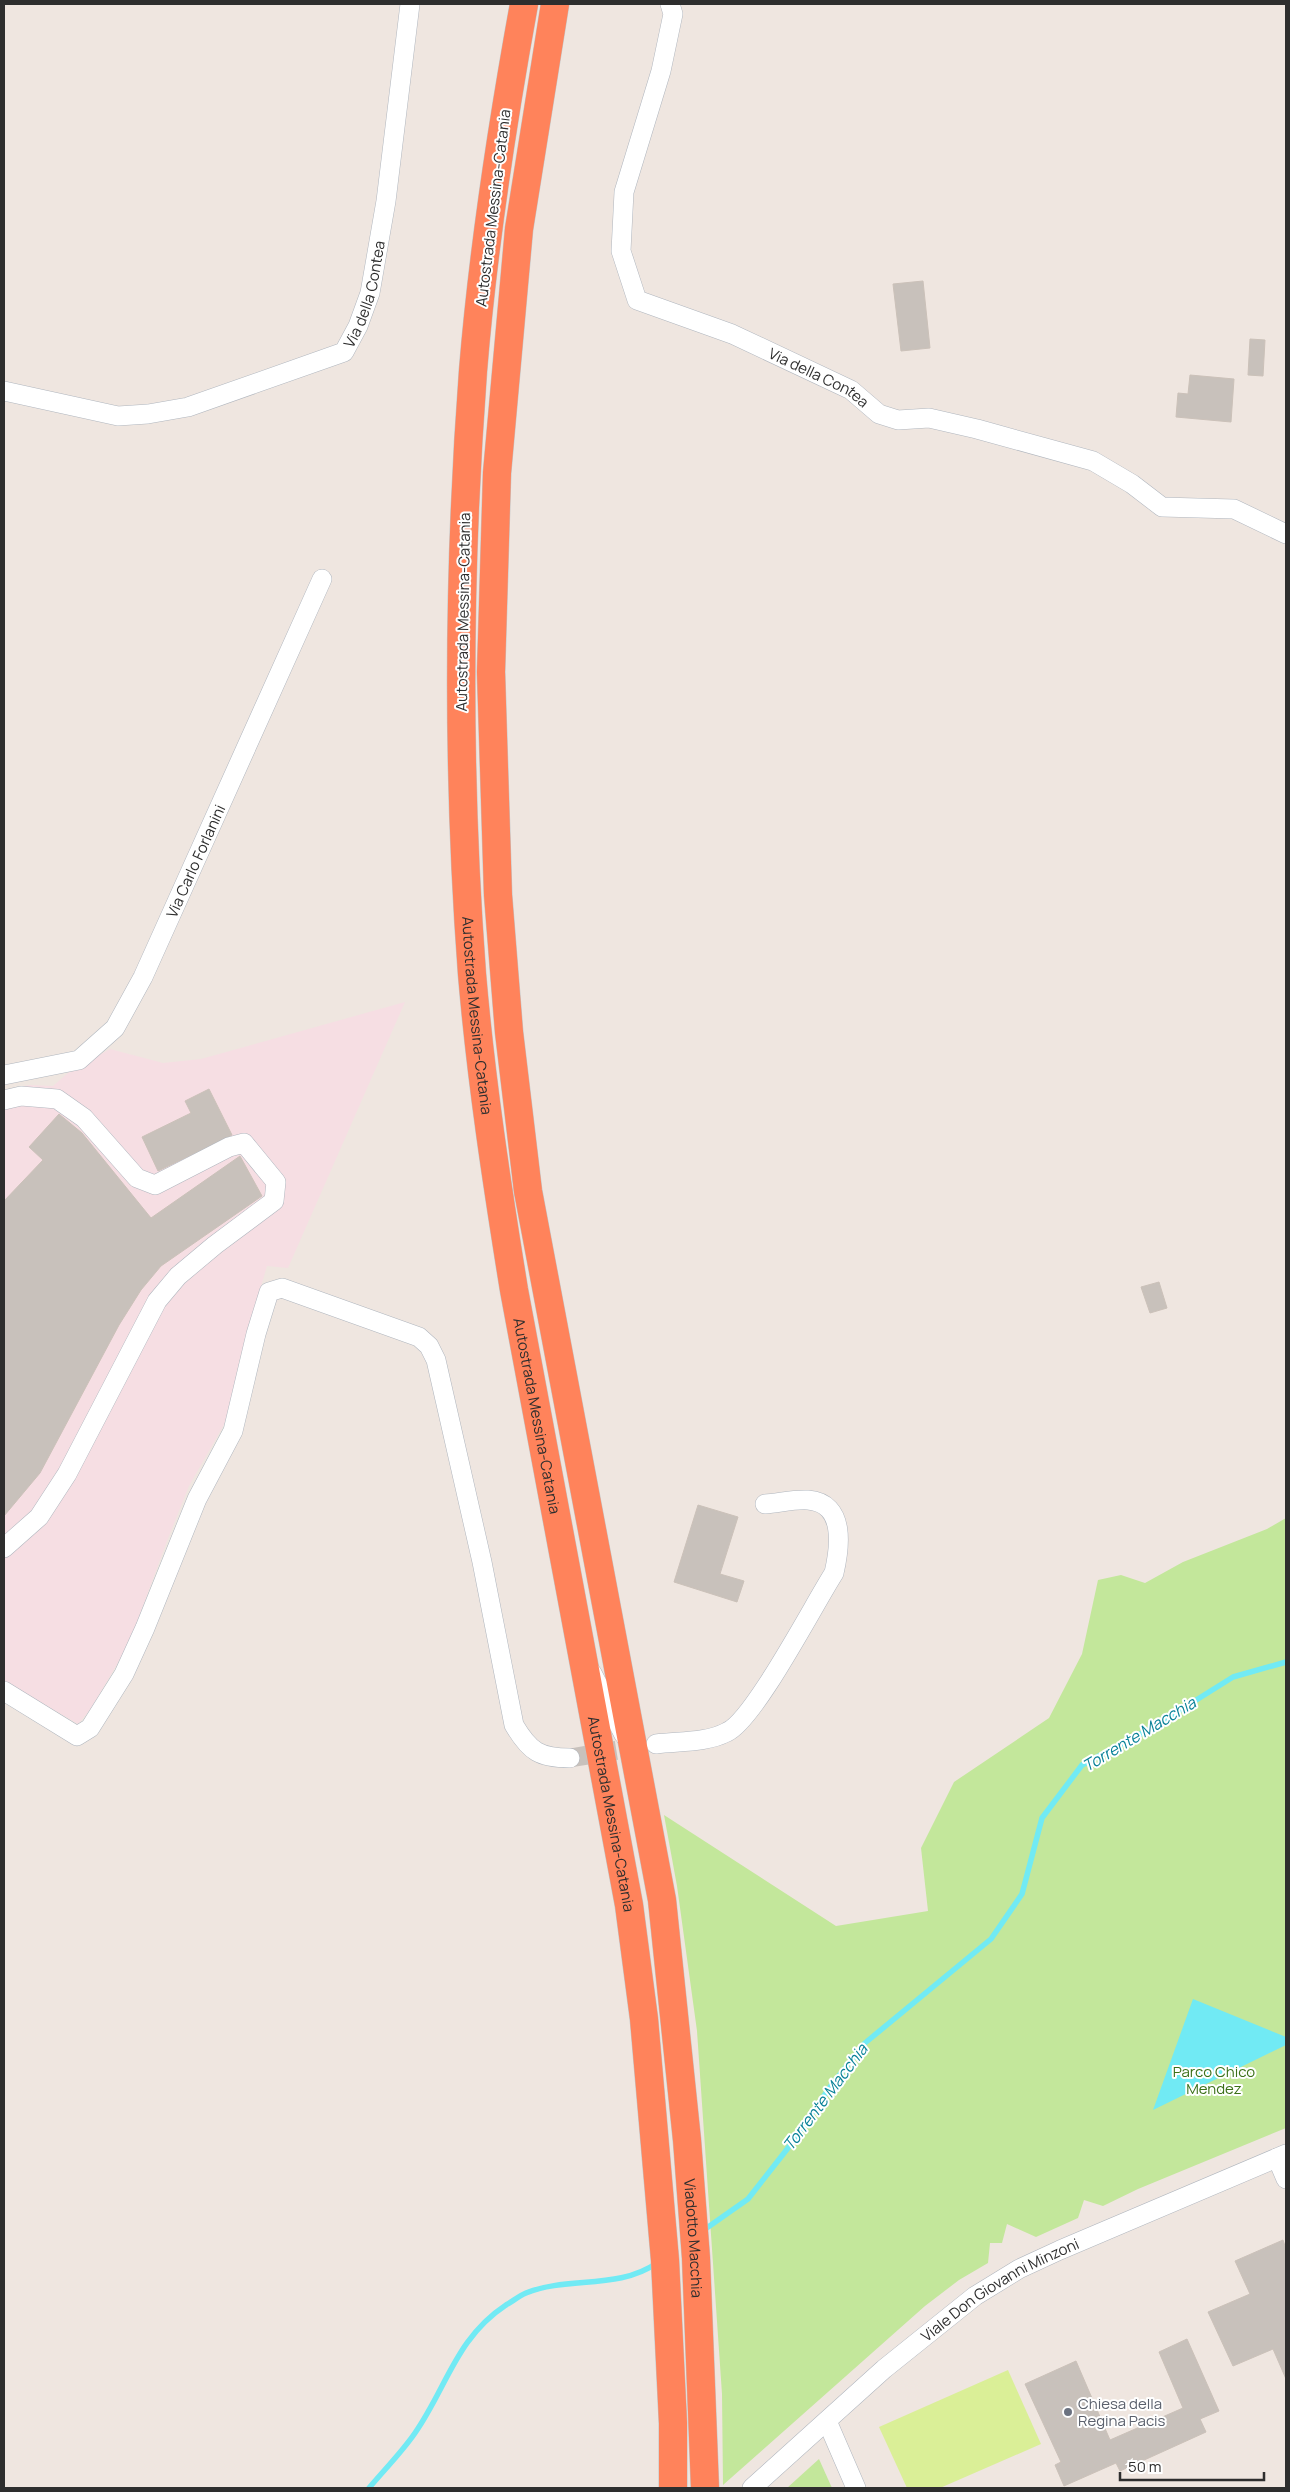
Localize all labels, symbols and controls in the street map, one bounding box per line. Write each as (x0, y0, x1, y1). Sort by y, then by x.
street label: Autostrada Messina-Catania (470, 108, 516, 308)
street label: Via della Contea (338, 239, 389, 351)
street label: Via della Contea (765, 342, 874, 412)
street label: Autostrada Messina-Catania (451, 512, 475, 712)
street label: Via Carlo Forlanini (161, 801, 230, 921)
street label: Autostrada Messina-Catania (458, 916, 498, 1116)
street label: Autostrada Messina-Catania (509, 1316, 566, 1515)
water label: Torrente Macchia (1078, 1691, 1201, 1776)
street label: Autostrada Messina-Catania (583, 1714, 640, 1913)
water label: Torrente Macchia (778, 2038, 873, 2155)
park label: Parco Chico Mendez (1173, 2061, 1255, 2099)
street label: Viadotto Macchia (679, 2178, 708, 2298)
street label: Viale Don Giovanni Minzoni (916, 2233, 1082, 2346)
place label: Chiesa della Regina Pacis (1078, 2393, 1165, 2431)
marker: Chiesa della Regina Pacis (1062, 2406, 1074, 2418)
scale bar (1120, 2450, 1264, 2482)
text: 50 m (1128, 2456, 1162, 2477)

